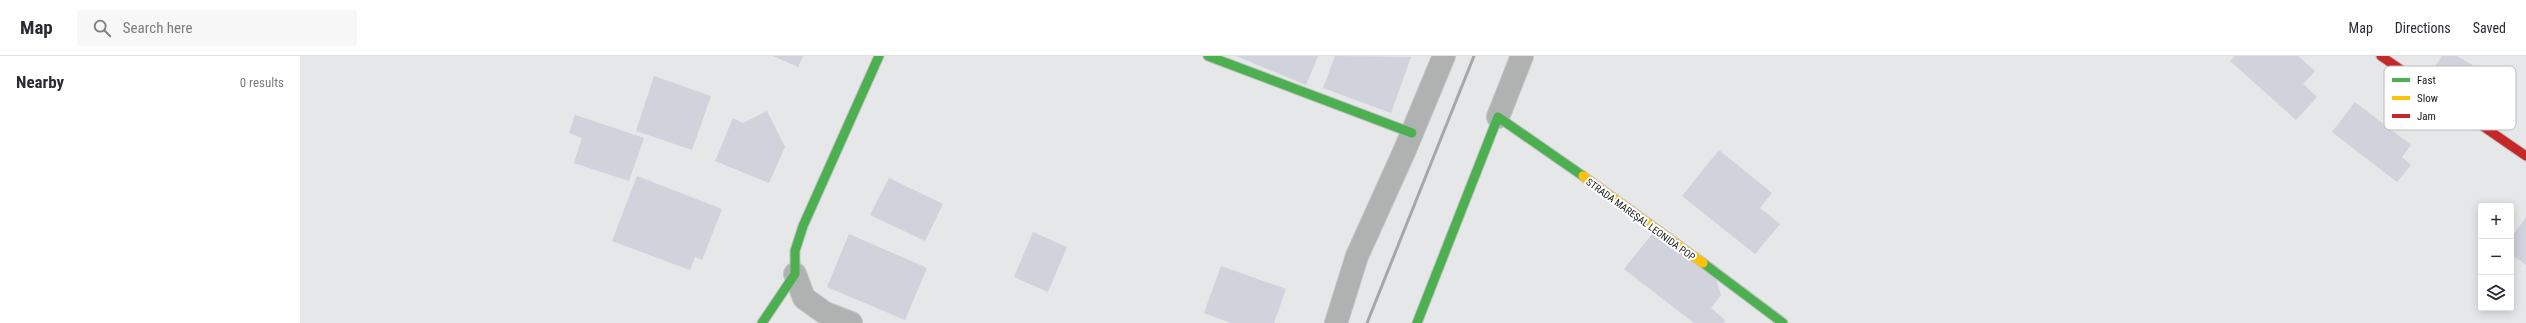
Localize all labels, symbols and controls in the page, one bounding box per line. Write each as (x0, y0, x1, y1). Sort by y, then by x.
search box (77, 10, 357, 46)
text: Map (20, 16, 53, 39)
icon: search (91, 17, 113, 39)
text: Search here (123, 19, 193, 37)
text: Map (2349, 20, 2373, 36)
text: Directions (2395, 20, 2451, 36)
text: Saved (2473, 20, 2506, 36)
legend (2384, 66, 2516, 130)
text: Nearby (16, 72, 64, 92)
text: Fast (2417, 74, 2436, 87)
text: 0 results (240, 75, 284, 90)
text: Slow (2417, 92, 2438, 105)
text: Jam (2417, 110, 2436, 123)
street label: STRADA MAREȘAL LEONIDA POP (1583, 176, 1698, 264)
map controls (2478, 203, 2514, 311)
button: + (2478, 203, 2514, 239)
button: − (2478, 239, 2514, 275)
button: layers (2478, 275, 2514, 311)

